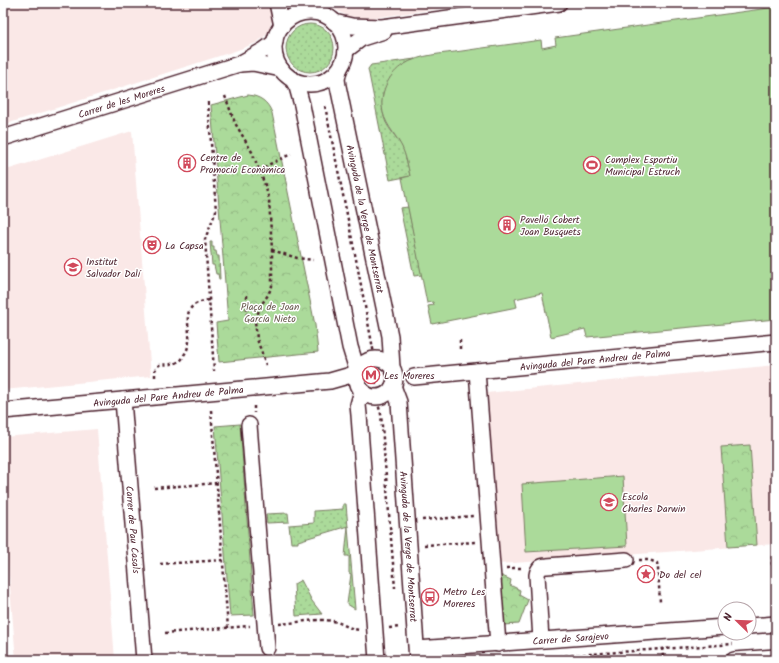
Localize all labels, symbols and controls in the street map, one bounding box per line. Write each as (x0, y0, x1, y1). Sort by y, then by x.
street label: Carrer de les Moreres (76, 81, 168, 123)
street label: Avinguda de la Verge de Montserrat (341, 143, 388, 295)
place label: Centre de Promoció Econòmica (200, 150, 286, 178)
place label: Complex Esportiu Municipal Estruch (605, 152, 680, 180)
building icon: Centre de Promoció Econòmica (177, 153, 197, 173)
sports icon: Complex Esportiu Municipal Estruch (582, 155, 602, 175)
place label: Pavelló Cobert Joan Busquets (520, 212, 582, 240)
building icon: Pavelló Cobert Joan Busquets (497, 215, 517, 235)
theatre icon: La Capsa (142, 235, 162, 255)
place label: La Capsa (165, 238, 204, 254)
place label: Institut Salvador Dalí (86, 254, 142, 282)
school or university icon: Institut Salvador Dalí (63, 257, 83, 277)
park label: Plaça de Joan García Nieto (241, 299, 299, 327)
street label: Avinguda del Pare Andreu de Palma (519, 345, 672, 376)
metro station icon: Les Moreres (361, 365, 381, 385)
place label: Les Moreres (384, 368, 435, 384)
street label: Avinguda del Pare Andreu de Palma (92, 382, 245, 412)
street label: Avinguda de la Verge de Montserrat (395, 470, 421, 623)
street label: Carrer de Pau Casals (121, 485, 144, 575)
place label: Escola Charles Darwin (622, 489, 685, 517)
school or university icon: Escola Charles Darwin (599, 492, 619, 512)
place icon: Do del cel (636, 564, 656, 584)
place label: Do del cel (659, 567, 702, 583)
place label: Metro Les Moreres (443, 584, 486, 612)
bus stop icon: Metro Les Moreres (420, 587, 440, 607)
north arrow (717, 601, 757, 641)
text: N (719, 611, 738, 624)
street label: Carrer de Sarajevo (532, 628, 610, 650)

